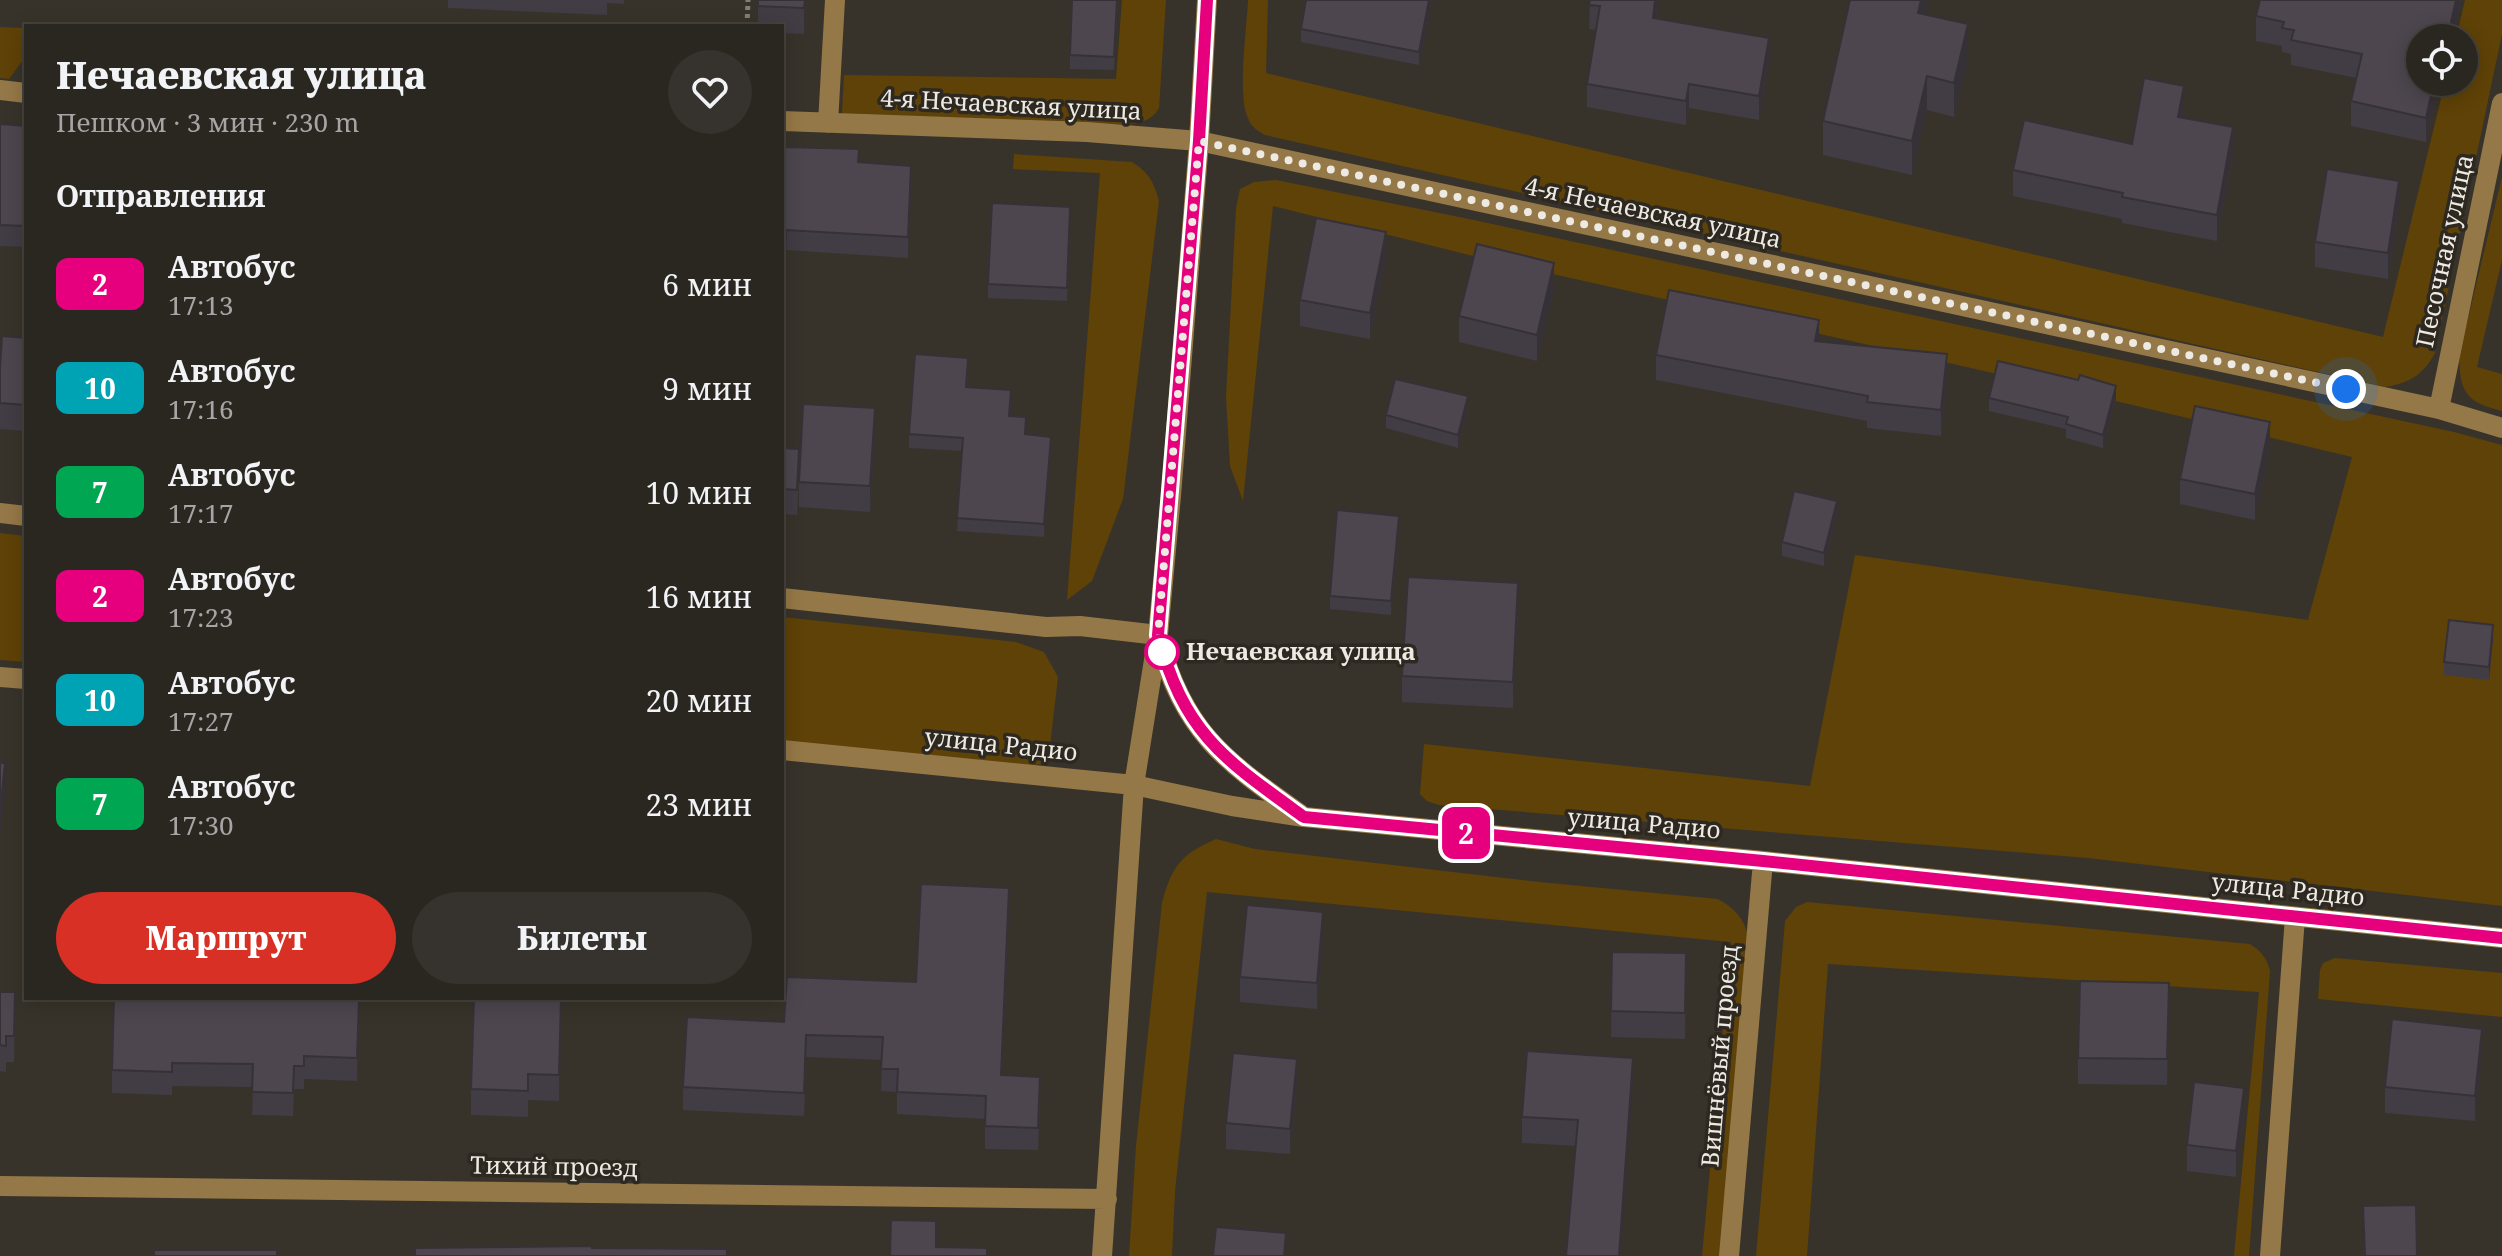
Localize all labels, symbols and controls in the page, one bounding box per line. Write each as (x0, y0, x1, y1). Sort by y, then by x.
map controls (2406, 24, 2478, 96)
button: locate (2406, 24, 2478, 96)
text: Нечаевская улица (56, 48, 427, 100)
button: heart (668, 50, 752, 134)
street label: 4-я Нечаевская улица (880, 80, 1142, 127)
text: Пешком · 3 мин · 230 m (56, 104, 359, 140)
street label: Песочная улица (2407, 151, 2480, 350)
street label: 4-я Нечаевская улица (1522, 168, 1785, 255)
text: Отправления (56, 175, 266, 216)
text: Автобус (168, 246, 295, 287)
text: 6 мин (662, 264, 752, 305)
text: 2 (92, 265, 108, 303)
text: 17:13 (168, 287, 234, 323)
text: Автобус (168, 350, 295, 391)
text: 9 мин (662, 368, 752, 409)
text: 10 (84, 369, 116, 407)
your location (2326, 369, 2366, 409)
text: 17:16 (168, 391, 234, 427)
text: Автобус (168, 454, 295, 495)
text: 10 мин (646, 472, 752, 513)
text: 7 (92, 473, 108, 511)
text: 17:17 (168, 495, 234, 531)
text: Автобус (168, 558, 295, 599)
text: 16 мин (646, 576, 752, 617)
text: 2 (92, 577, 108, 615)
text: 17:23 (168, 599, 234, 635)
place label: Нечаевская улица (1186, 634, 1416, 667)
marker: Нечаевская улица (1145, 635, 1179, 669)
text: Автобус (168, 662, 295, 703)
text: 20 мин (646, 680, 752, 721)
text: 10 (84, 681, 116, 719)
text: 17:27 (168, 703, 234, 739)
street label: улица Радио (923, 719, 1079, 768)
text: Автобус (168, 766, 295, 807)
text: 23 мин (646, 784, 752, 825)
text: 7 (92, 785, 108, 823)
street label: улица Радио (1566, 799, 1722, 846)
text: 17:30 (168, 807, 234, 843)
line badge: 2 (1440, 807, 1492, 859)
text: 2 (1458, 814, 1474, 852)
street label: улица Радио (2210, 864, 2366, 913)
button: Маршрут (56, 892, 396, 984)
button: Билеты (412, 892, 752, 984)
street label: Вишнёвый проезд (1692, 943, 1745, 1168)
street label: Тихий проезд (470, 1148, 638, 1183)

